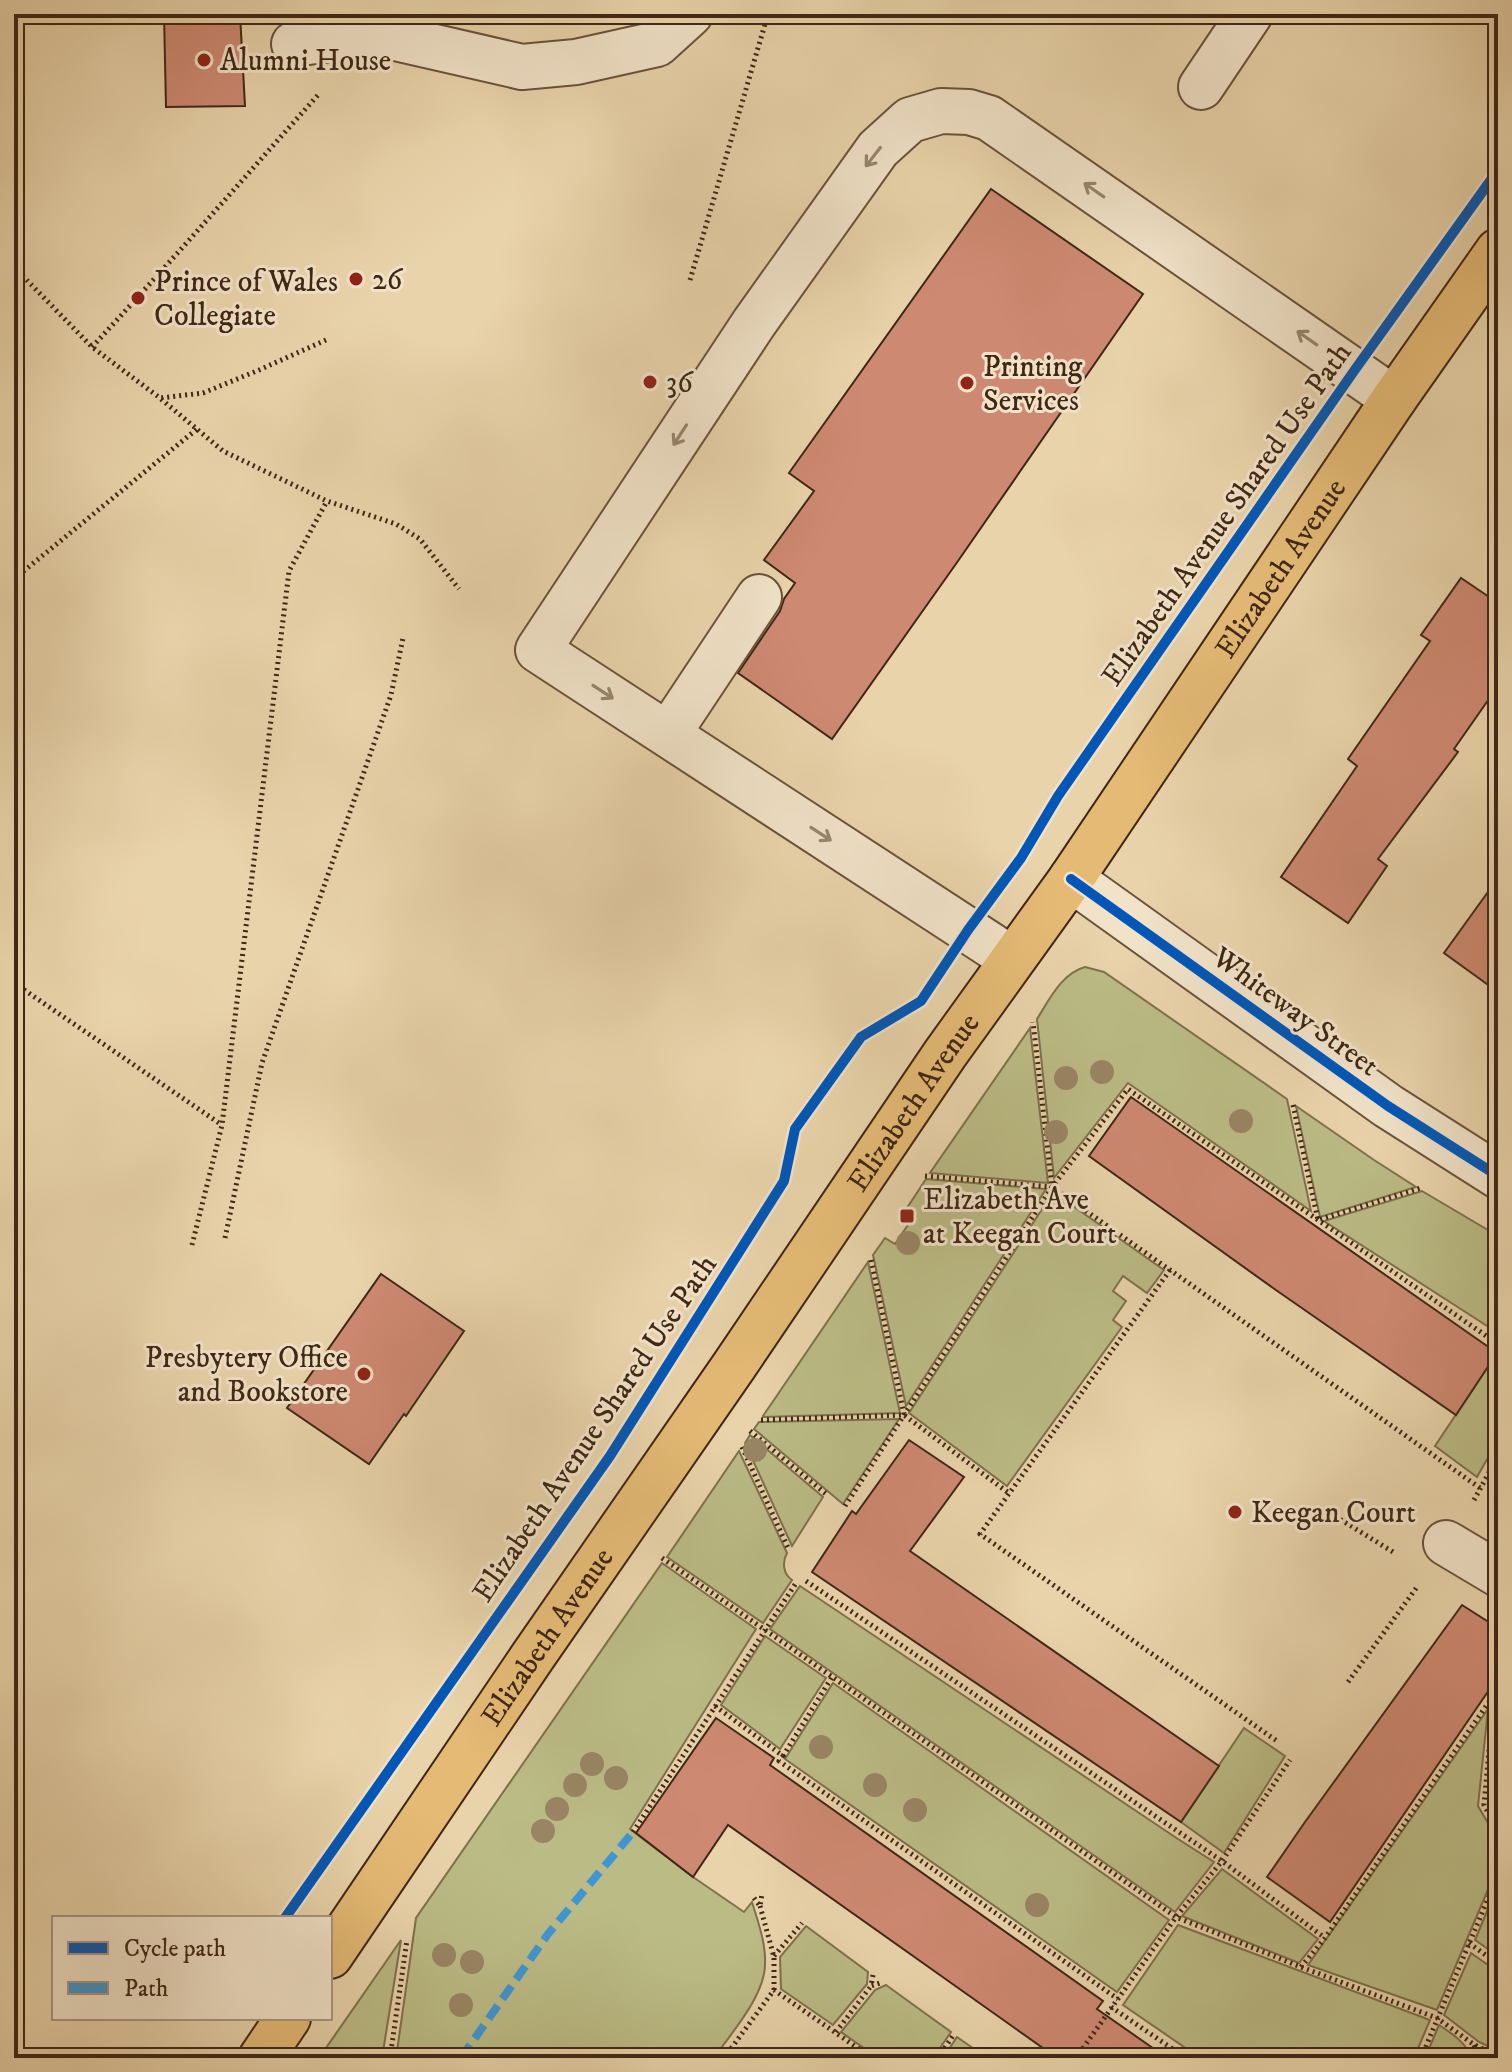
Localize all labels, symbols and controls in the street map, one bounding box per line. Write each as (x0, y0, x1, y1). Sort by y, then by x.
place label: Alumni House (220, 43, 391, 80)
marker: Alumni House (195, 51, 213, 69)
one-way arrow (865, 146, 882, 167)
one-way arrow (1083, 182, 1105, 198)
place label: 26 (372, 262, 404, 299)
place label: Prince of Wales Collegiate (154, 264, 338, 335)
marker: 26 (347, 270, 365, 288)
marker: Prince of Wales Collegiate (129, 289, 147, 307)
one-way arrow (1296, 330, 1318, 346)
street label: Elizabeth Avenue Shared Use Path (1093, 335, 1359, 693)
place label: Printing Services (983, 349, 1083, 420)
place label: 36 (666, 365, 694, 402)
marker: 36 (641, 373, 659, 391)
marker: Printing Services (958, 374, 976, 392)
one-way arrow (671, 423, 688, 445)
street label: Elizabeth Avenue (1207, 472, 1353, 664)
one-way arrow (592, 684, 614, 700)
one-way arrow (809, 826, 832, 842)
street label: Whiteway Street (1204, 939, 1386, 1085)
street label: Elizabeth Avenue (840, 1006, 988, 1199)
place label: Elizabeth Ave at Keegan Court (923, 1182, 1117, 1253)
marker: Elizabeth Ave at Keegan Court (898, 1207, 916, 1225)
street label: Elizabeth Avenue Shared Use Path (465, 1248, 726, 1610)
place label: Presbytery Office and Bookstore (145, 1340, 348, 1411)
marker: Presbytery Office and Bookstore (355, 1365, 373, 1383)
place label: Keegan Court (1251, 1495, 1416, 1532)
marker: Keegan Court (1226, 1503, 1244, 1521)
street label: Elizabeth Avenue (474, 1541, 622, 1734)
legend (52, 1916, 332, 2020)
text: Cycle path (124, 1934, 226, 1964)
text: Path (124, 1974, 169, 2004)

